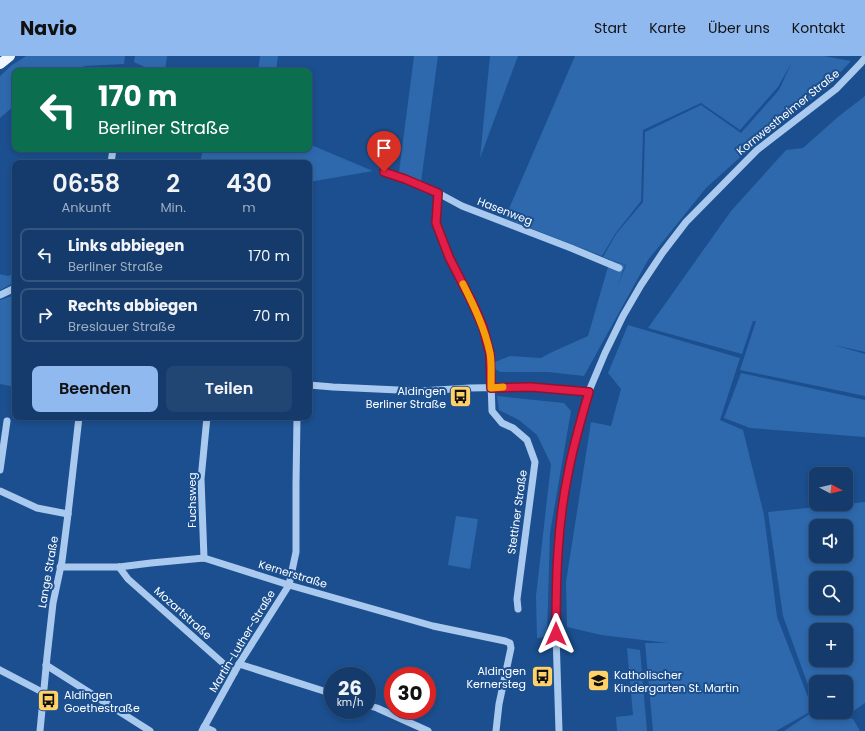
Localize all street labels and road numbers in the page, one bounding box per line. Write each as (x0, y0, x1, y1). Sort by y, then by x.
street label: Kornwestheimer Straße (733, 65, 843, 159)
street label: Hasenweg (475, 193, 535, 229)
street label: Stettiner Straße (503, 469, 531, 555)
street label: Fuchsweg (184, 472, 200, 528)
street label: Lange Straße (34, 535, 62, 609)
street label: Kernerstraße (257, 556, 329, 592)
street label: Mozartstraße (151, 583, 215, 643)
street label: Martin-Luther-Straße (205, 587, 279, 695)

